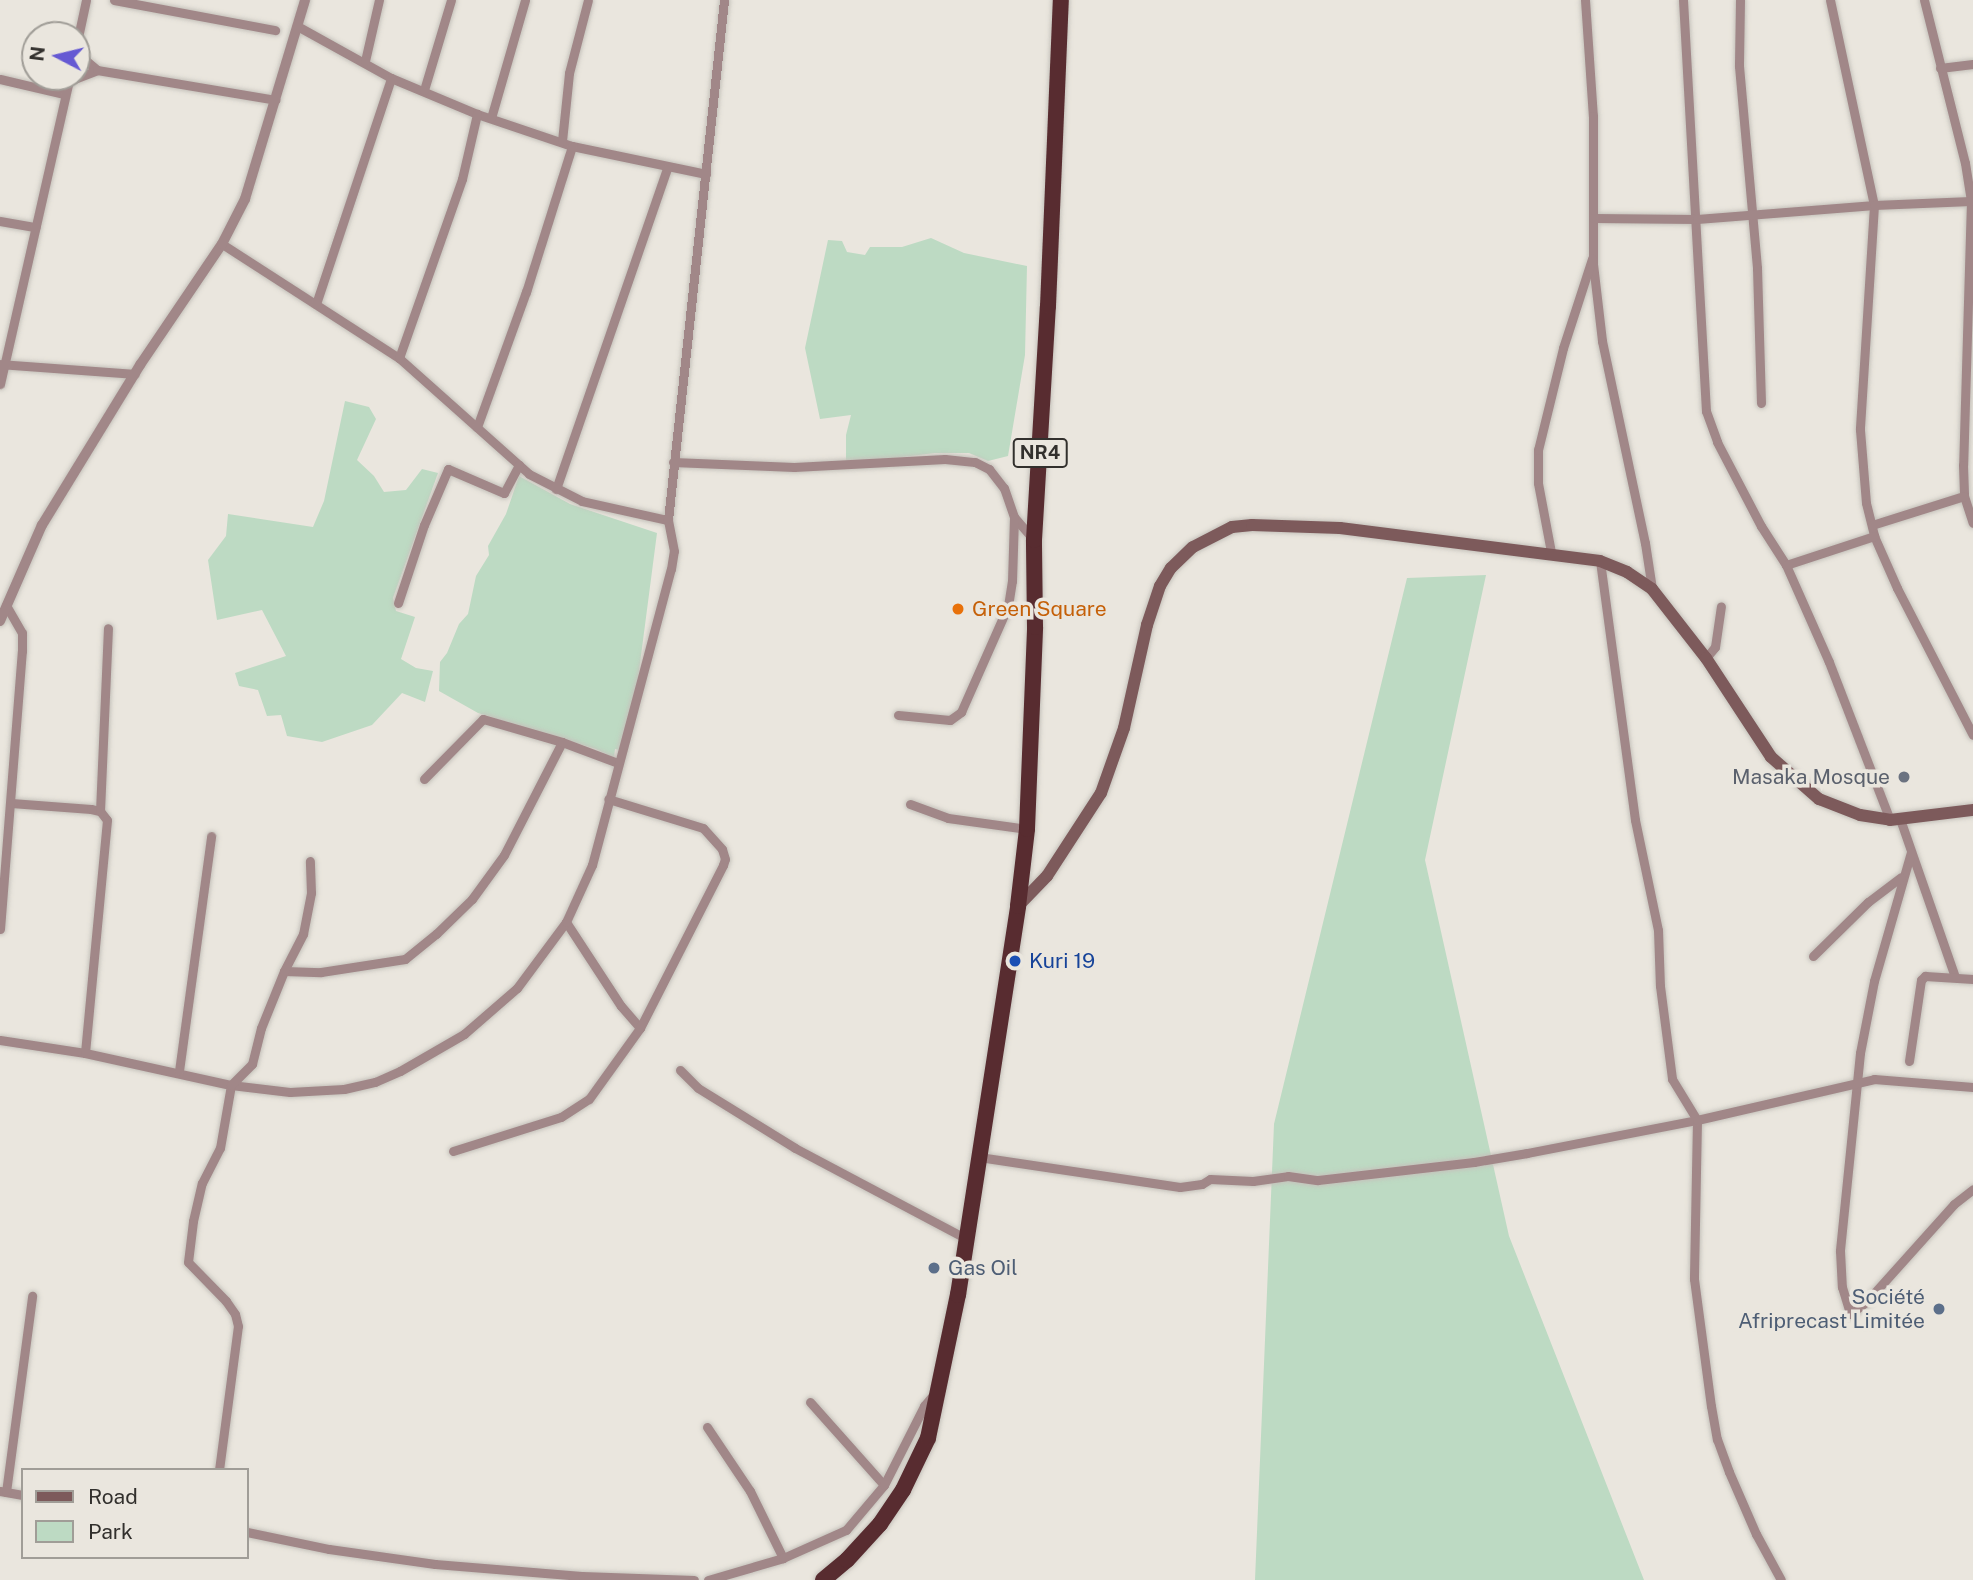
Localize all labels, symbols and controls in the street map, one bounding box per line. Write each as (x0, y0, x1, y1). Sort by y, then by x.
north arrow (21, 21, 91, 91)
text: N (25, 45, 49, 62)
road number: NR4 (1012, 437, 1068, 468)
place label: Green Square (972, 596, 1107, 622)
marker: Green Square (950, 601, 966, 617)
place label: Masaka Mosque (1732, 764, 1890, 790)
marker: Masaka Mosque (1896, 769, 1912, 785)
place label: Kuri 19 (1029, 948, 1095, 974)
marker: Kuri 19 (1007, 953, 1023, 969)
place label: Gas Oil (948, 1255, 1018, 1281)
marker: Gas Oil (926, 1260, 942, 1276)
place label: Société Afriprecast Limitée (1738, 1284, 1925, 1334)
marker: Société Afriprecast Limitée (1931, 1301, 1947, 1317)
legend (21, 1468, 248, 1559)
text: Road (88, 1484, 138, 1509)
text: Park (88, 1519, 133, 1544)

